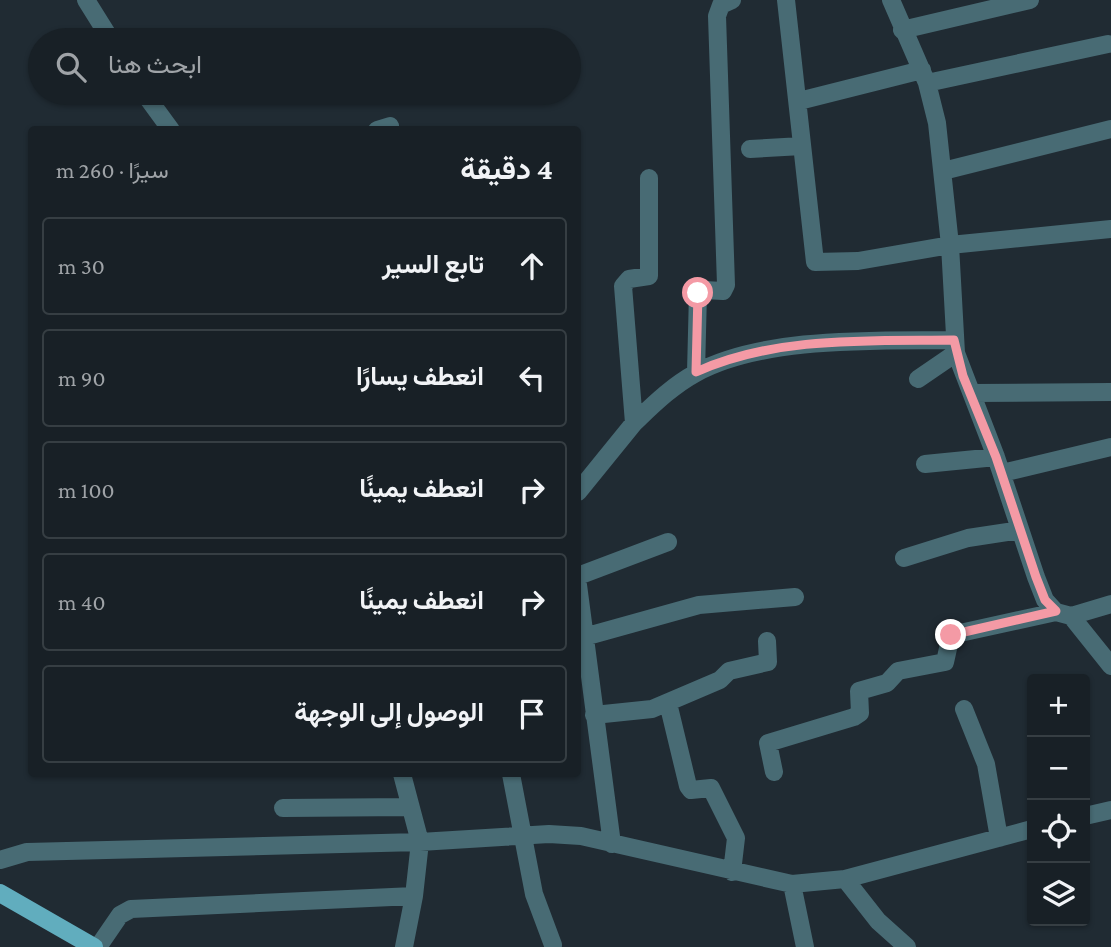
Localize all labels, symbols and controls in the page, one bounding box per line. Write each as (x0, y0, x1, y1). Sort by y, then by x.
search box (28, 28, 581, 105)
icon: search (52, 48, 90, 86)
text: ابحث هنا (108, 50, 202, 79)
text: 4 دقيقة (460, 152, 553, 185)
text: سيرًا · 260 m (56, 157, 169, 183)
icon: ahead (513, 247, 551, 285)
text: تابع السير (382, 250, 484, 279)
text: 30 m (58, 253, 105, 279)
route start (682, 277, 713, 308)
icon: left (513, 359, 551, 397)
text: انعطف يسارًا (356, 362, 484, 391)
text: 90 m (58, 365, 106, 391)
icon: right (513, 471, 551, 509)
text: انعطف يمينًا (359, 474, 484, 503)
text: 100 m (58, 477, 114, 503)
icon: right (513, 583, 551, 621)
text: انعطف يمينًا (359, 586, 484, 615)
text: 40 m (58, 589, 106, 615)
route end (935, 619, 966, 650)
map controls (1027, 674, 1090, 926)
button: + (1027, 674, 1090, 737)
icon: arrive (513, 695, 551, 733)
text: الوصول إلى الوجهة (294, 698, 484, 727)
button: − (1027, 737, 1090, 800)
button: locate (1027, 800, 1090, 863)
button: layers (1027, 863, 1090, 926)

